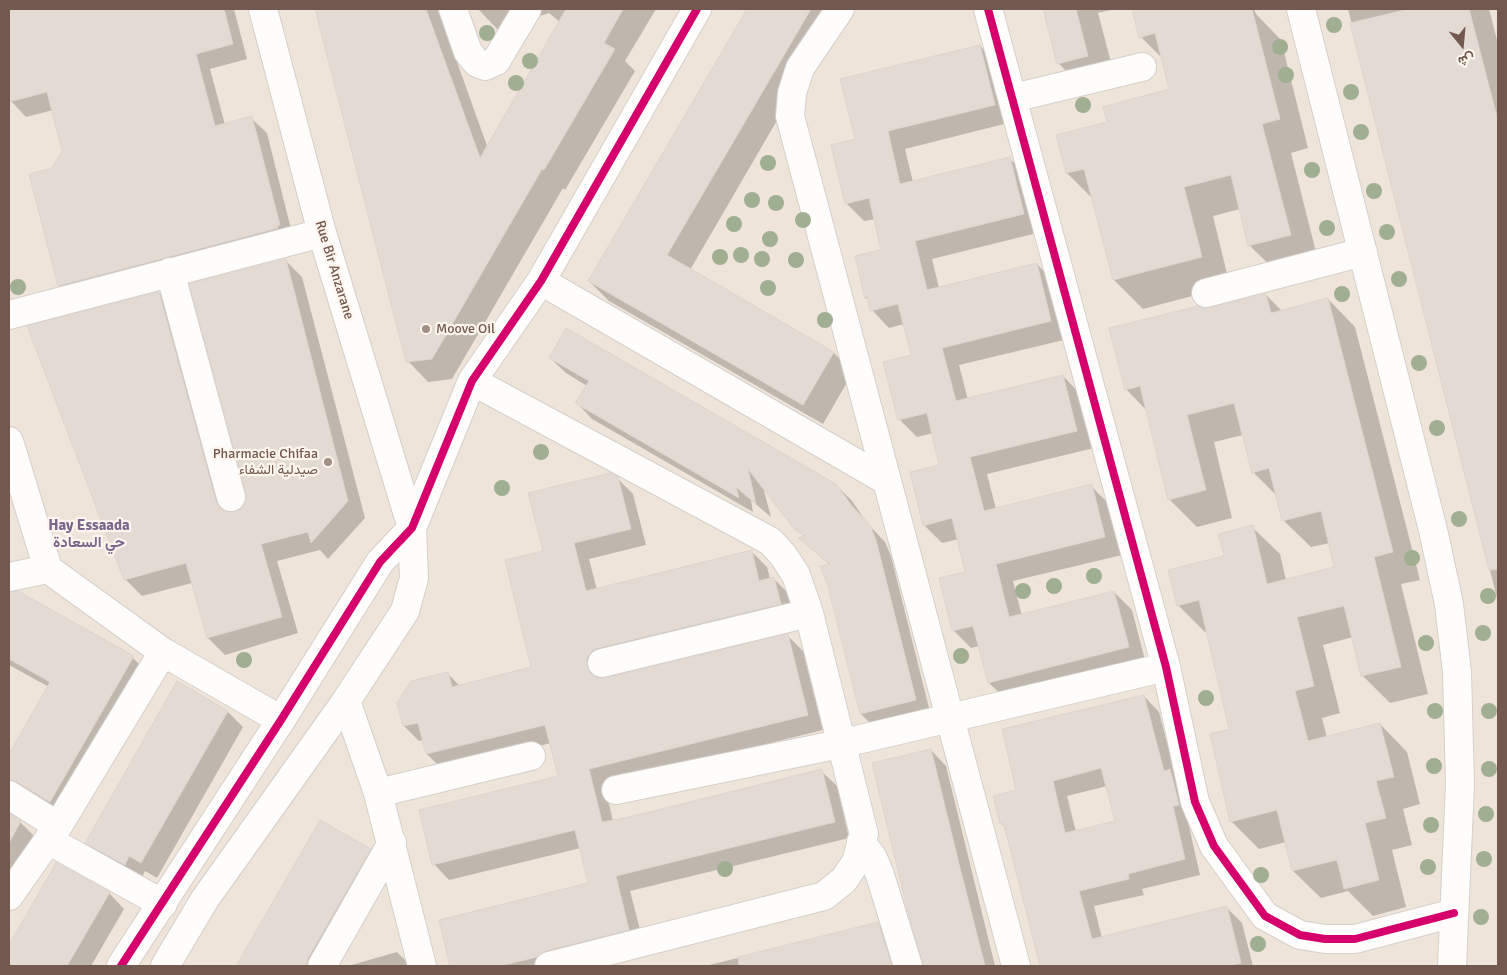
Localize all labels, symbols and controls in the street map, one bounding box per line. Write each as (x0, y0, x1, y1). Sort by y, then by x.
north arrow (1437, 20, 1487, 70)
text: ش (1456, 49, 1477, 70)
street label: Rue Bir Anzarane (311, 218, 357, 322)
place label: Moove Oil (436, 321, 495, 337)
marker: Moove Oil (420, 323, 432, 335)
place label: Pharmacie Chifaa صيدلية الشفاء (213, 446, 318, 478)
marker: Pharmacie Chifaa صيدلية الشفاء (322, 456, 334, 468)
district label: Hay Essaada حي السعادة (48, 517, 130, 552)

